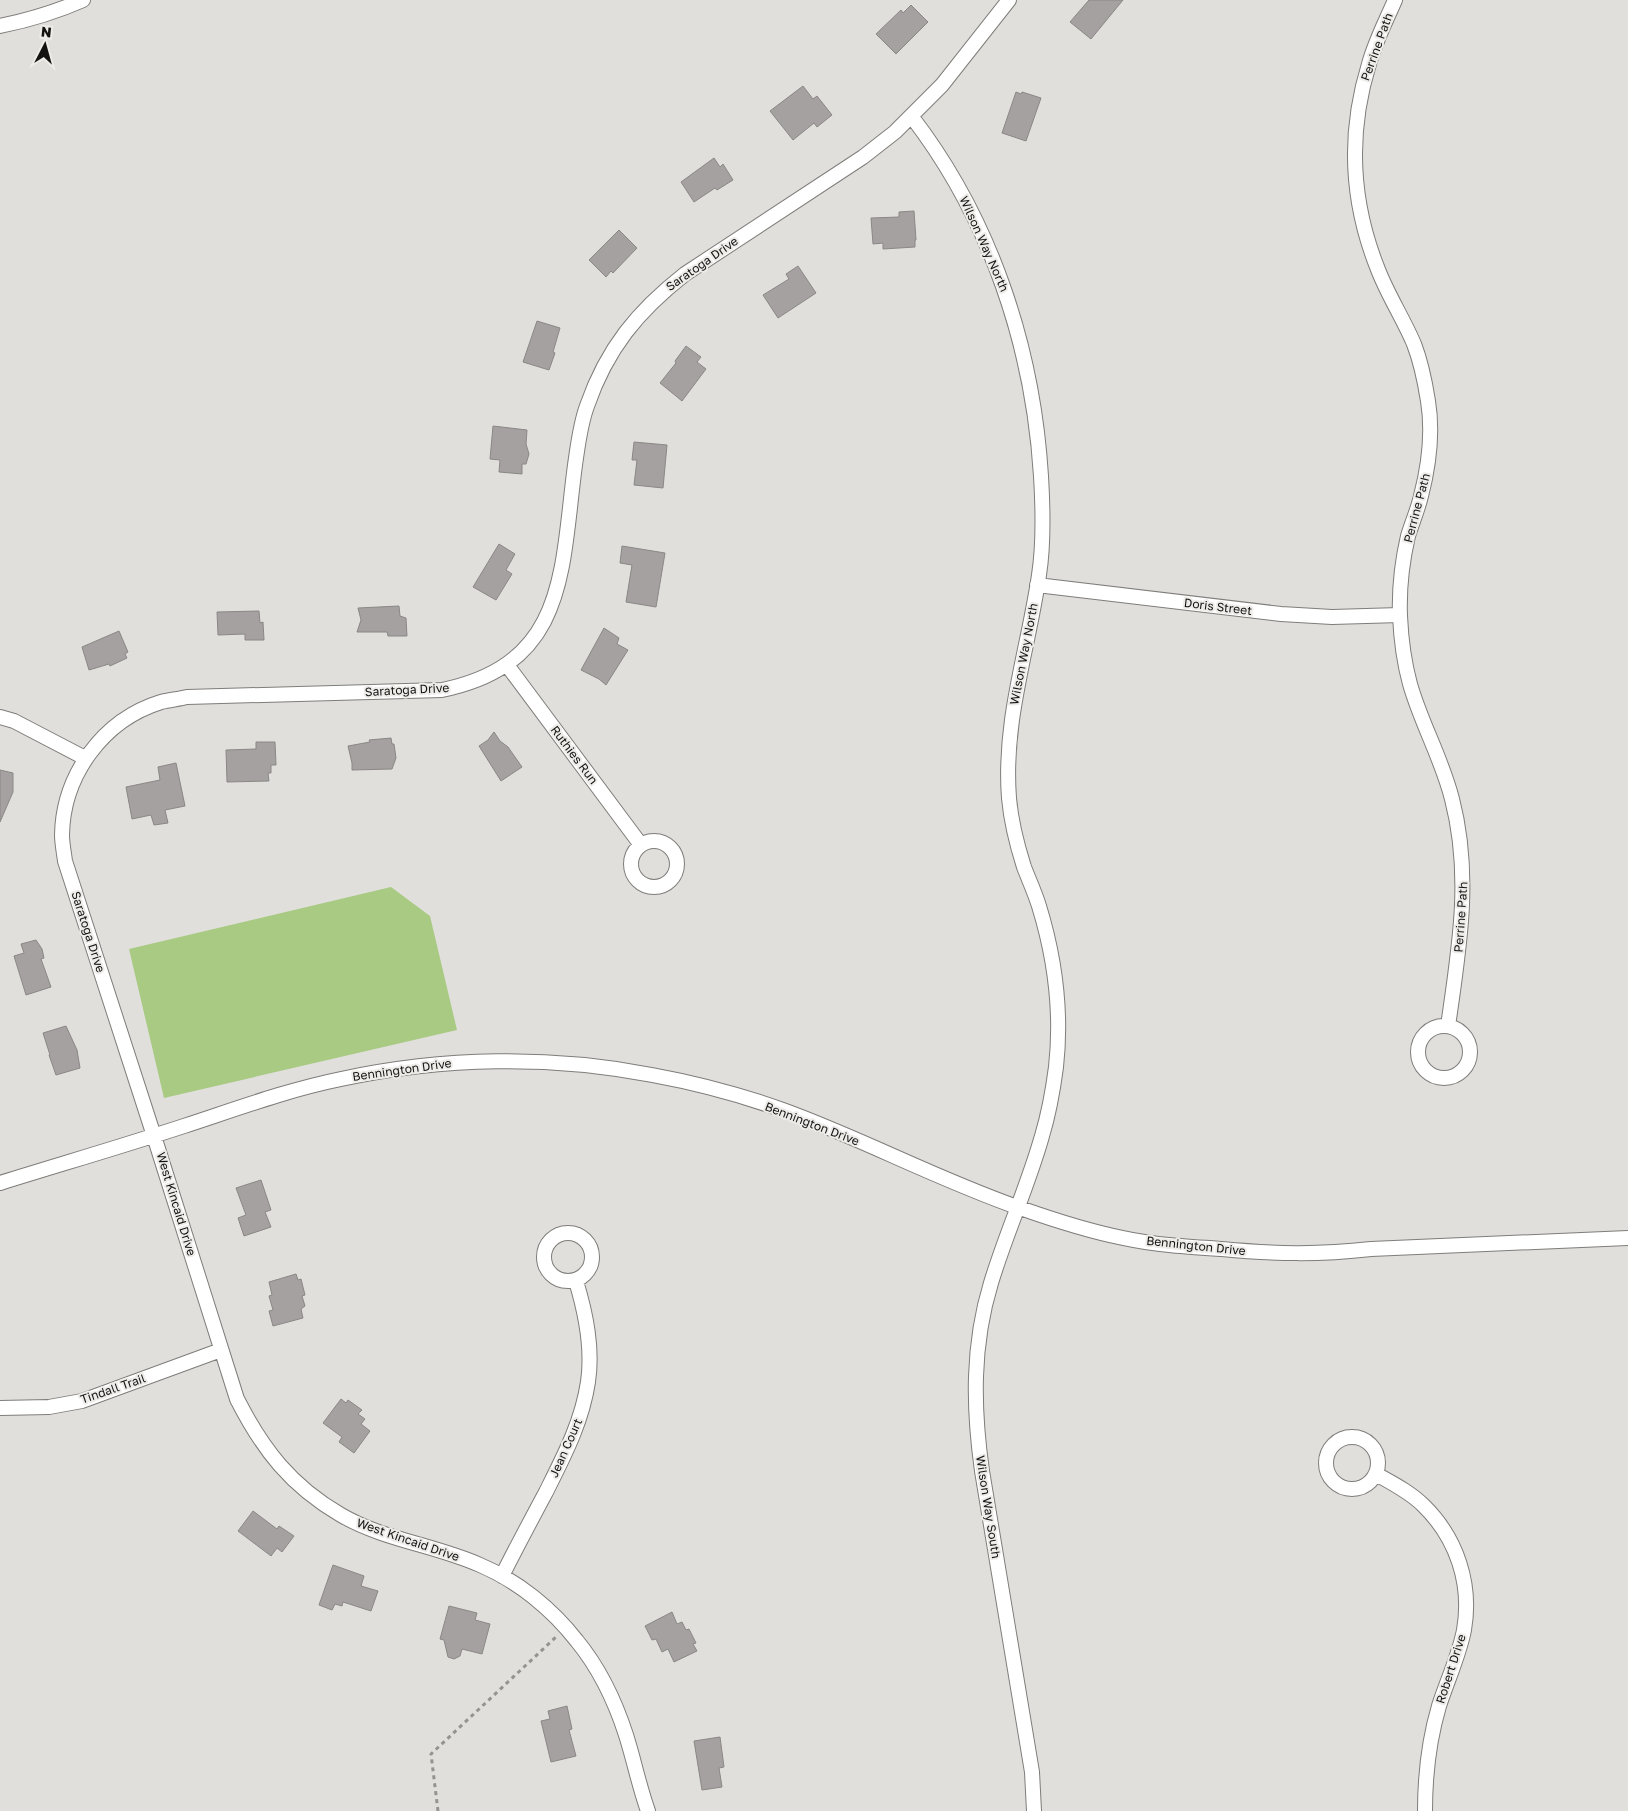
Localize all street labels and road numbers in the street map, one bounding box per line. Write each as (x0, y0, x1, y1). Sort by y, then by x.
street label: Perrine Path (1357, 11, 1396, 83)
street label: Wilson Way North (957, 194, 1012, 294)
street label: Saratoga Drive (663, 233, 741, 294)
street label: Perrine Path (1400, 472, 1433, 544)
street label: Doris Street (1183, 595, 1253, 618)
street label: Wilson Way North (1006, 602, 1041, 706)
street label: Saratoga Drive (364, 680, 450, 699)
street label: Ruthies Run (548, 722, 601, 787)
street label: Perrine Path (1451, 881, 1470, 953)
street label: Saratoga Drive (68, 889, 109, 974)
street label: Bennington Drive (351, 1055, 452, 1084)
street label: Bennington Drive (763, 1099, 862, 1148)
street label: West Kincaid Drive (154, 1150, 199, 1258)
street label: Bennington Drive (1146, 1233, 1247, 1258)
street label: Tindall Trail (78, 1370, 147, 1407)
street label: Jean Court (546, 1416, 585, 1480)
street label: Wilson Way South (973, 1454, 1004, 1560)
street label: West Kincaid Drive (355, 1515, 462, 1564)
street label: Robert Drive (1432, 1632, 1469, 1705)

